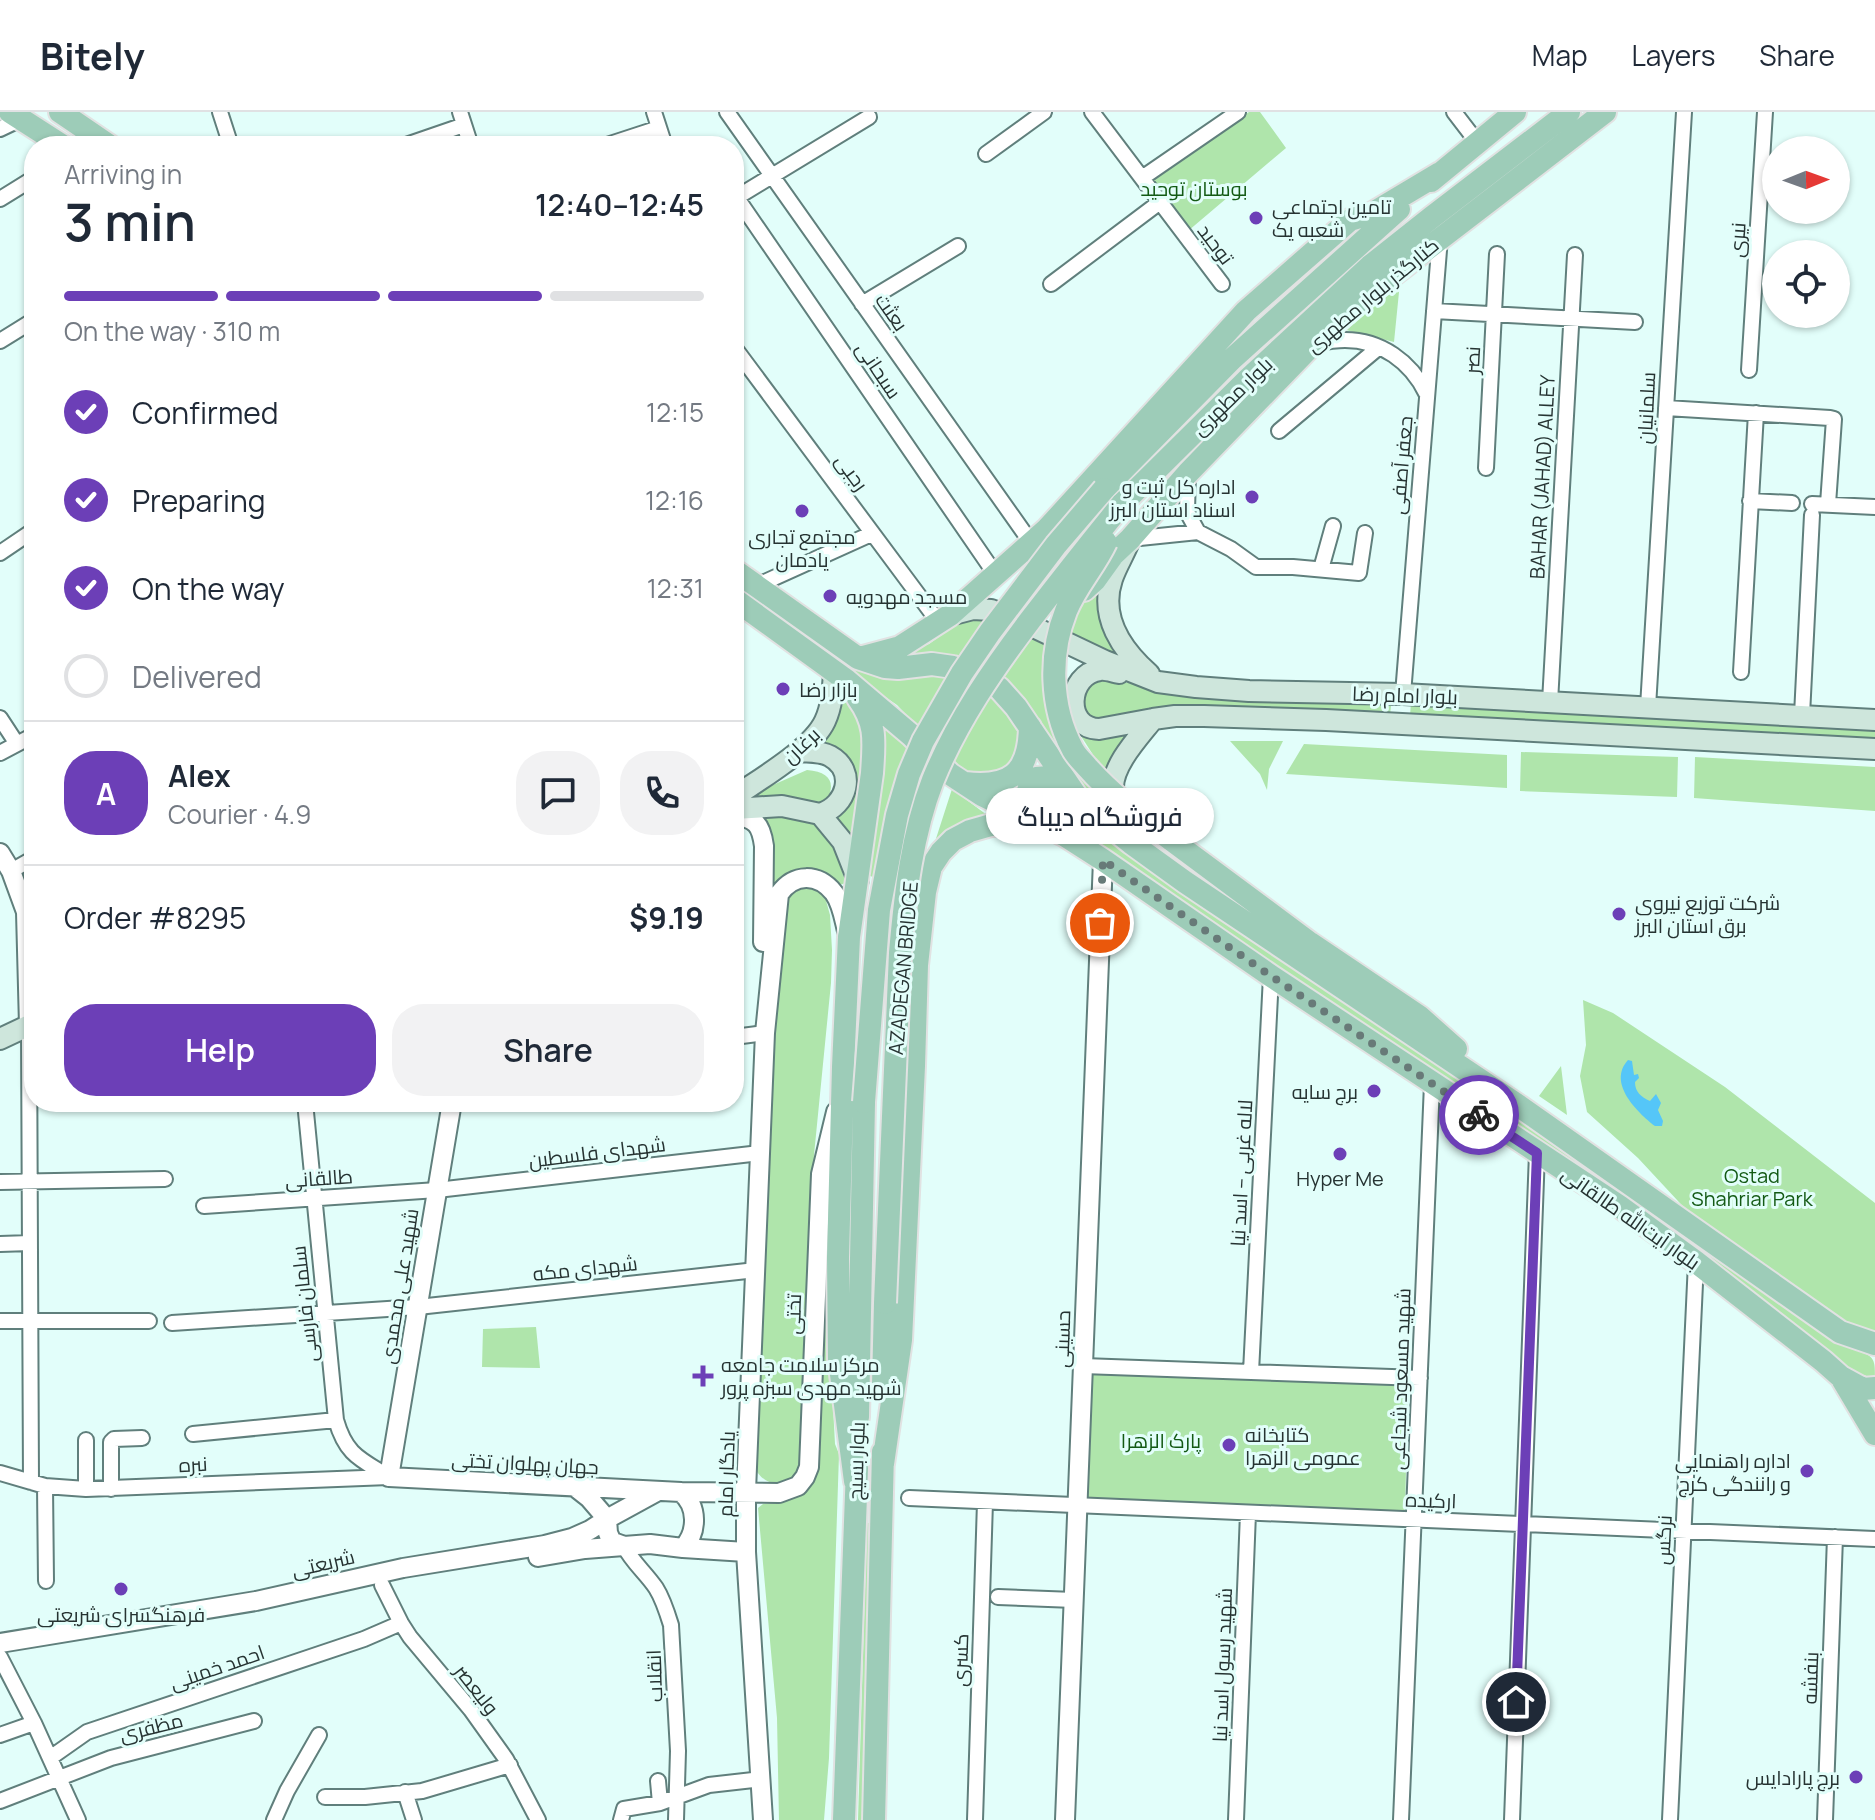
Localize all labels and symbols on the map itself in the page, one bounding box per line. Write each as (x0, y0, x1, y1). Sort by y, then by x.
north arrow (1762, 136, 1850, 224)
park label: بوستان توحید (1140, 175, 1248, 202)
place label: تامین اجتماعی شعبه یک (1272, 193, 1392, 243)
marker: تامین اجتماعی شعبه یک (1247, 209, 1265, 227)
street label: توحید (1192, 218, 1241, 270)
street label: نیری (1722, 222, 1752, 258)
street label: کنارگذر بلوار مطهری (1300, 231, 1444, 359)
street label: بعثت (869, 288, 915, 336)
street label: سبحانی (850, 336, 908, 404)
street label: نصر (1458, 345, 1486, 376)
street label: بلوار مطهری (1186, 351, 1278, 441)
street label: سلمانیان (1631, 371, 1661, 445)
street label: BAHAR (JAHAD) ALLEY (1523, 373, 1561, 580)
street label: جعفر آصفی (1383, 415, 1419, 515)
street label: رجبی (829, 448, 875, 496)
place label: اداره کل ثبت و اسناد استان البرز (1109, 473, 1236, 523)
marker: اداره کل ثبت و اسناد استان البرز (1243, 488, 1261, 506)
marker: مجتمع تجاری یادمان (793, 502, 811, 520)
place label: مجتمع تجاری یادمان (748, 523, 856, 573)
place label: مسجد مهدویه (846, 583, 967, 610)
marker: مسجد مهدویه (821, 587, 839, 605)
place label: بازار رضا (799, 676, 858, 703)
marker: بازار رضا (774, 680, 792, 698)
street label: بلوار امام رضا (1352, 680, 1458, 711)
street label: برغان (776, 721, 826, 769)
callout: فروشگاه دیباگ (986, 787, 1214, 843)
street label: AZADEGAN BRIDGE (882, 880, 924, 1056)
pin (1066, 889, 1134, 957)
place label: شرکت توزیع نیروی برق استان البرز (1634, 889, 1780, 939)
marker: شرکت توزیع نیروی برق استان البرز (1610, 905, 1628, 923)
courier (1439, 1075, 1519, 1155)
place label: برج سایه (1292, 1078, 1358, 1106)
marker: برج سایه (1365, 1082, 1383, 1100)
street label: لاله غربی -- اسد نیا (1224, 1099, 1258, 1247)
street label: شهدای فلسطین (527, 1130, 667, 1174)
marker: Hyper Me (1331, 1145, 1349, 1163)
street label: بلوار آیت‌الله طالقانی (1556, 1160, 1706, 1276)
street label: طالقانی (284, 1162, 354, 1194)
park label: Ostad Shahriar Park (1691, 1162, 1814, 1212)
place label: Hyper Me (1296, 1165, 1384, 1192)
street label: شهید علی محمدی (373, 1206, 425, 1366)
street label: سلمان فارسی (284, 1244, 324, 1364)
street label: شهدای مکه (531, 1249, 639, 1287)
street label: شهید مسعود شجاعی (1383, 1287, 1417, 1471)
street label: تختی (779, 1292, 807, 1335)
street label: حسینی (1048, 1310, 1076, 1368)
place label: مرکز سلامت جامعه شهید مهدی سبزه پرور (720, 1351, 902, 1401)
marker: مرکز سلامت جامعه شهید مهدی سبزه پرور (692, 1365, 714, 1387)
street label: بلوار بسیج (841, 1421, 872, 1501)
place label: کتابخانه عمومی الزهرا (1245, 1421, 1361, 1471)
park label: پارک الزهرا (1121, 1427, 1202, 1454)
street label: یادگار امام (711, 1430, 742, 1518)
marker: کتابخانه عمومی الزهرا (1220, 1436, 1238, 1454)
street label: جهان پهلوان تختی (451, 1446, 599, 1480)
place label: اداره راهنمایی و رانندگی کرج (1675, 1447, 1791, 1498)
street label: نبره (178, 1450, 208, 1478)
marker: اداره راهنمایی و رانندگی کرج (1798, 1462, 1816, 1480)
street label: ارکیده (1405, 1486, 1457, 1514)
street label: نرگس (1648, 1514, 1678, 1566)
street label: شریعتی (289, 1543, 357, 1583)
marker: فرهنگسرای شریعتی (112, 1580, 130, 1598)
street label: شهید رسول اسد نیا (1206, 1587, 1238, 1743)
place label: فرهنگسرای شریعتی (37, 1601, 205, 1628)
street label: کسری (946, 1633, 974, 1687)
street label: احمد خمینی (166, 1638, 268, 1696)
street label: انقلاب (640, 1649, 668, 1703)
street label: بنفشه (1796, 1651, 1824, 1705)
street label: ولیعصر (448, 1657, 505, 1720)
pin (1482, 1668, 1550, 1736)
street label: مظفری (116, 1706, 186, 1748)
place label: برج پارادایس (1746, 1764, 1840, 1792)
marker: برج پارادایس (1847, 1768, 1865, 1786)

